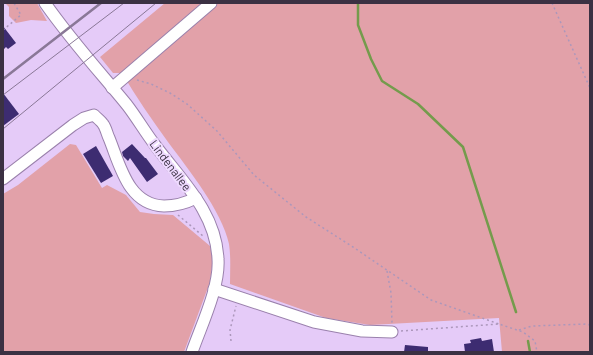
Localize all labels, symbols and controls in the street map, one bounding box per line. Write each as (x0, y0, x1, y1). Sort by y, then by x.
street label: Lindenallee (147, 137, 195, 193)

